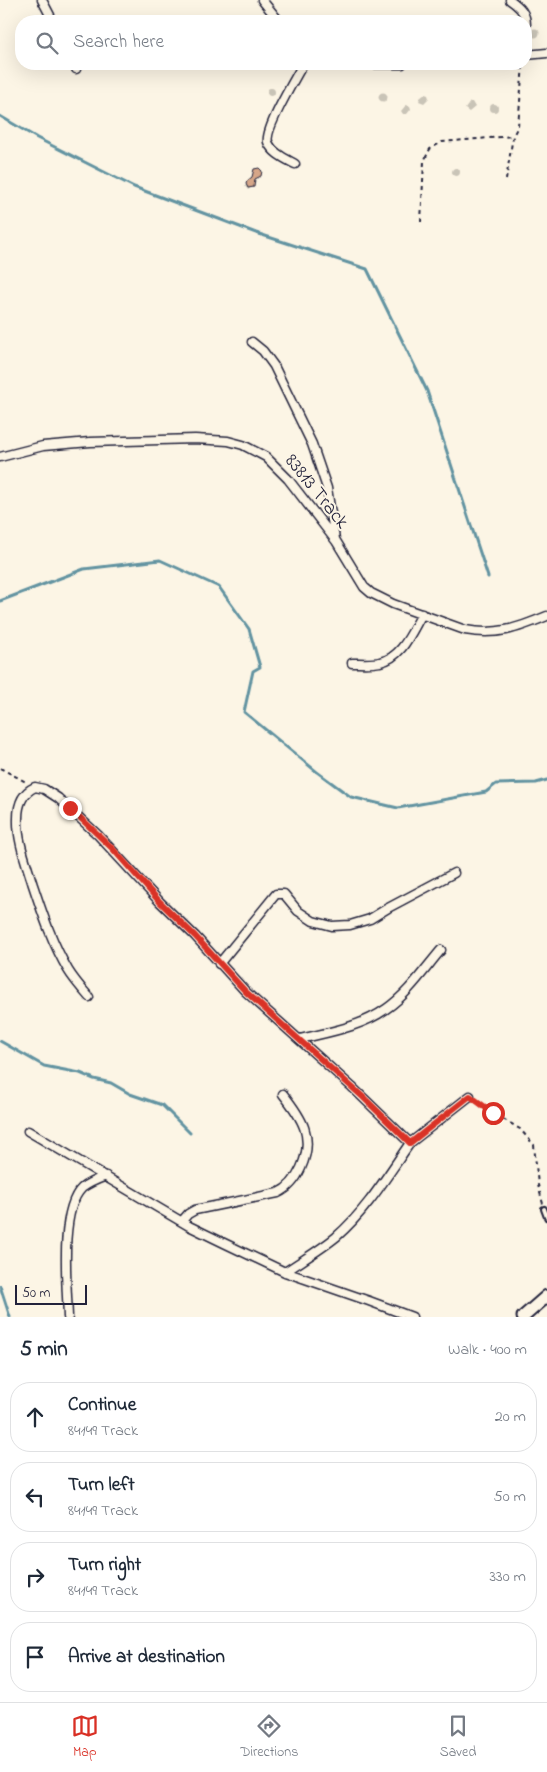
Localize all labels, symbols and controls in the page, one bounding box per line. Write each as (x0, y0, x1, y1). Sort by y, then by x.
search box (15, 15, 532, 70)
icon: search (33, 29, 61, 57)
text: Search here (73, 29, 164, 56)
street label: 83813 Track (277, 448, 355, 536)
route end (59, 797, 82, 820)
route start (482, 1102, 505, 1125)
scale bar (15, 1282, 88, 1305)
text: 50 m (22, 1283, 50, 1304)
text: 5 min (20, 1335, 68, 1365)
text: Walk · 400 m (448, 1338, 527, 1362)
text: Continue (68, 1392, 136, 1419)
icon: ahead (21, 1403, 49, 1431)
text: 20 m (495, 1405, 526, 1429)
text: 84149 Track (68, 1419, 138, 1443)
text: Turn left (68, 1472, 135, 1499)
icon: left (21, 1483, 49, 1511)
text: 50 m (494, 1485, 526, 1509)
text: 84149 Track (68, 1499, 138, 1523)
text: Turn right (68, 1552, 141, 1579)
icon: right (21, 1563, 49, 1591)
text: 330 m (489, 1565, 526, 1589)
text: 84149 Track (68, 1579, 138, 1603)
icon: arrive (21, 1643, 49, 1671)
text: Arrive at destination (68, 1644, 225, 1671)
tab: Map (71, 1712, 99, 1763)
tab: Directions (240, 1712, 298, 1763)
tab: Saved (440, 1712, 476, 1763)

